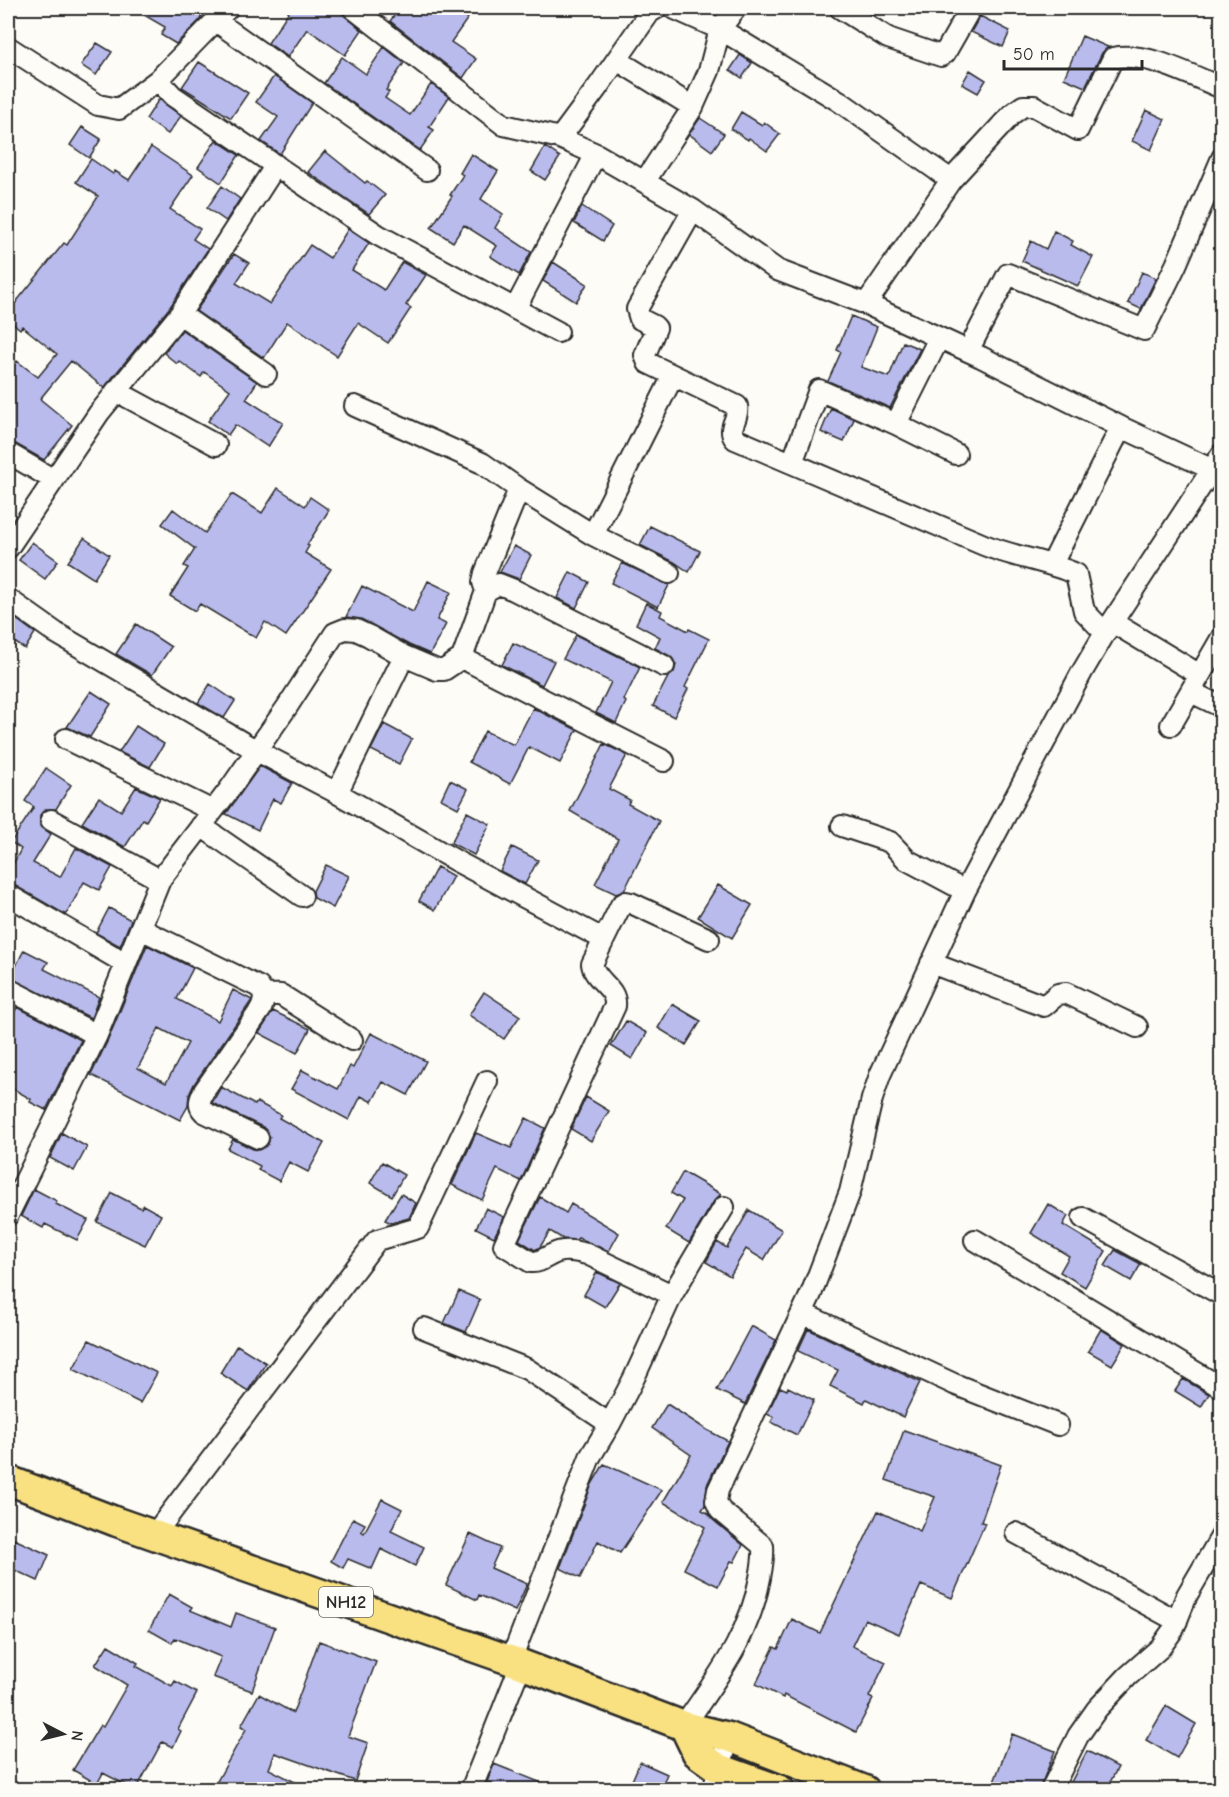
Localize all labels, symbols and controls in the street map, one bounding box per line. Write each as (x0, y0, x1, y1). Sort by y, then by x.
scale bar (1004, 33, 1142, 71)
text: 50 m (1013, 44, 1055, 65)
road number: NH12 (319, 1587, 373, 1617)
north arrow (33, 1704, 93, 1764)
text: N (67, 1729, 86, 1742)

